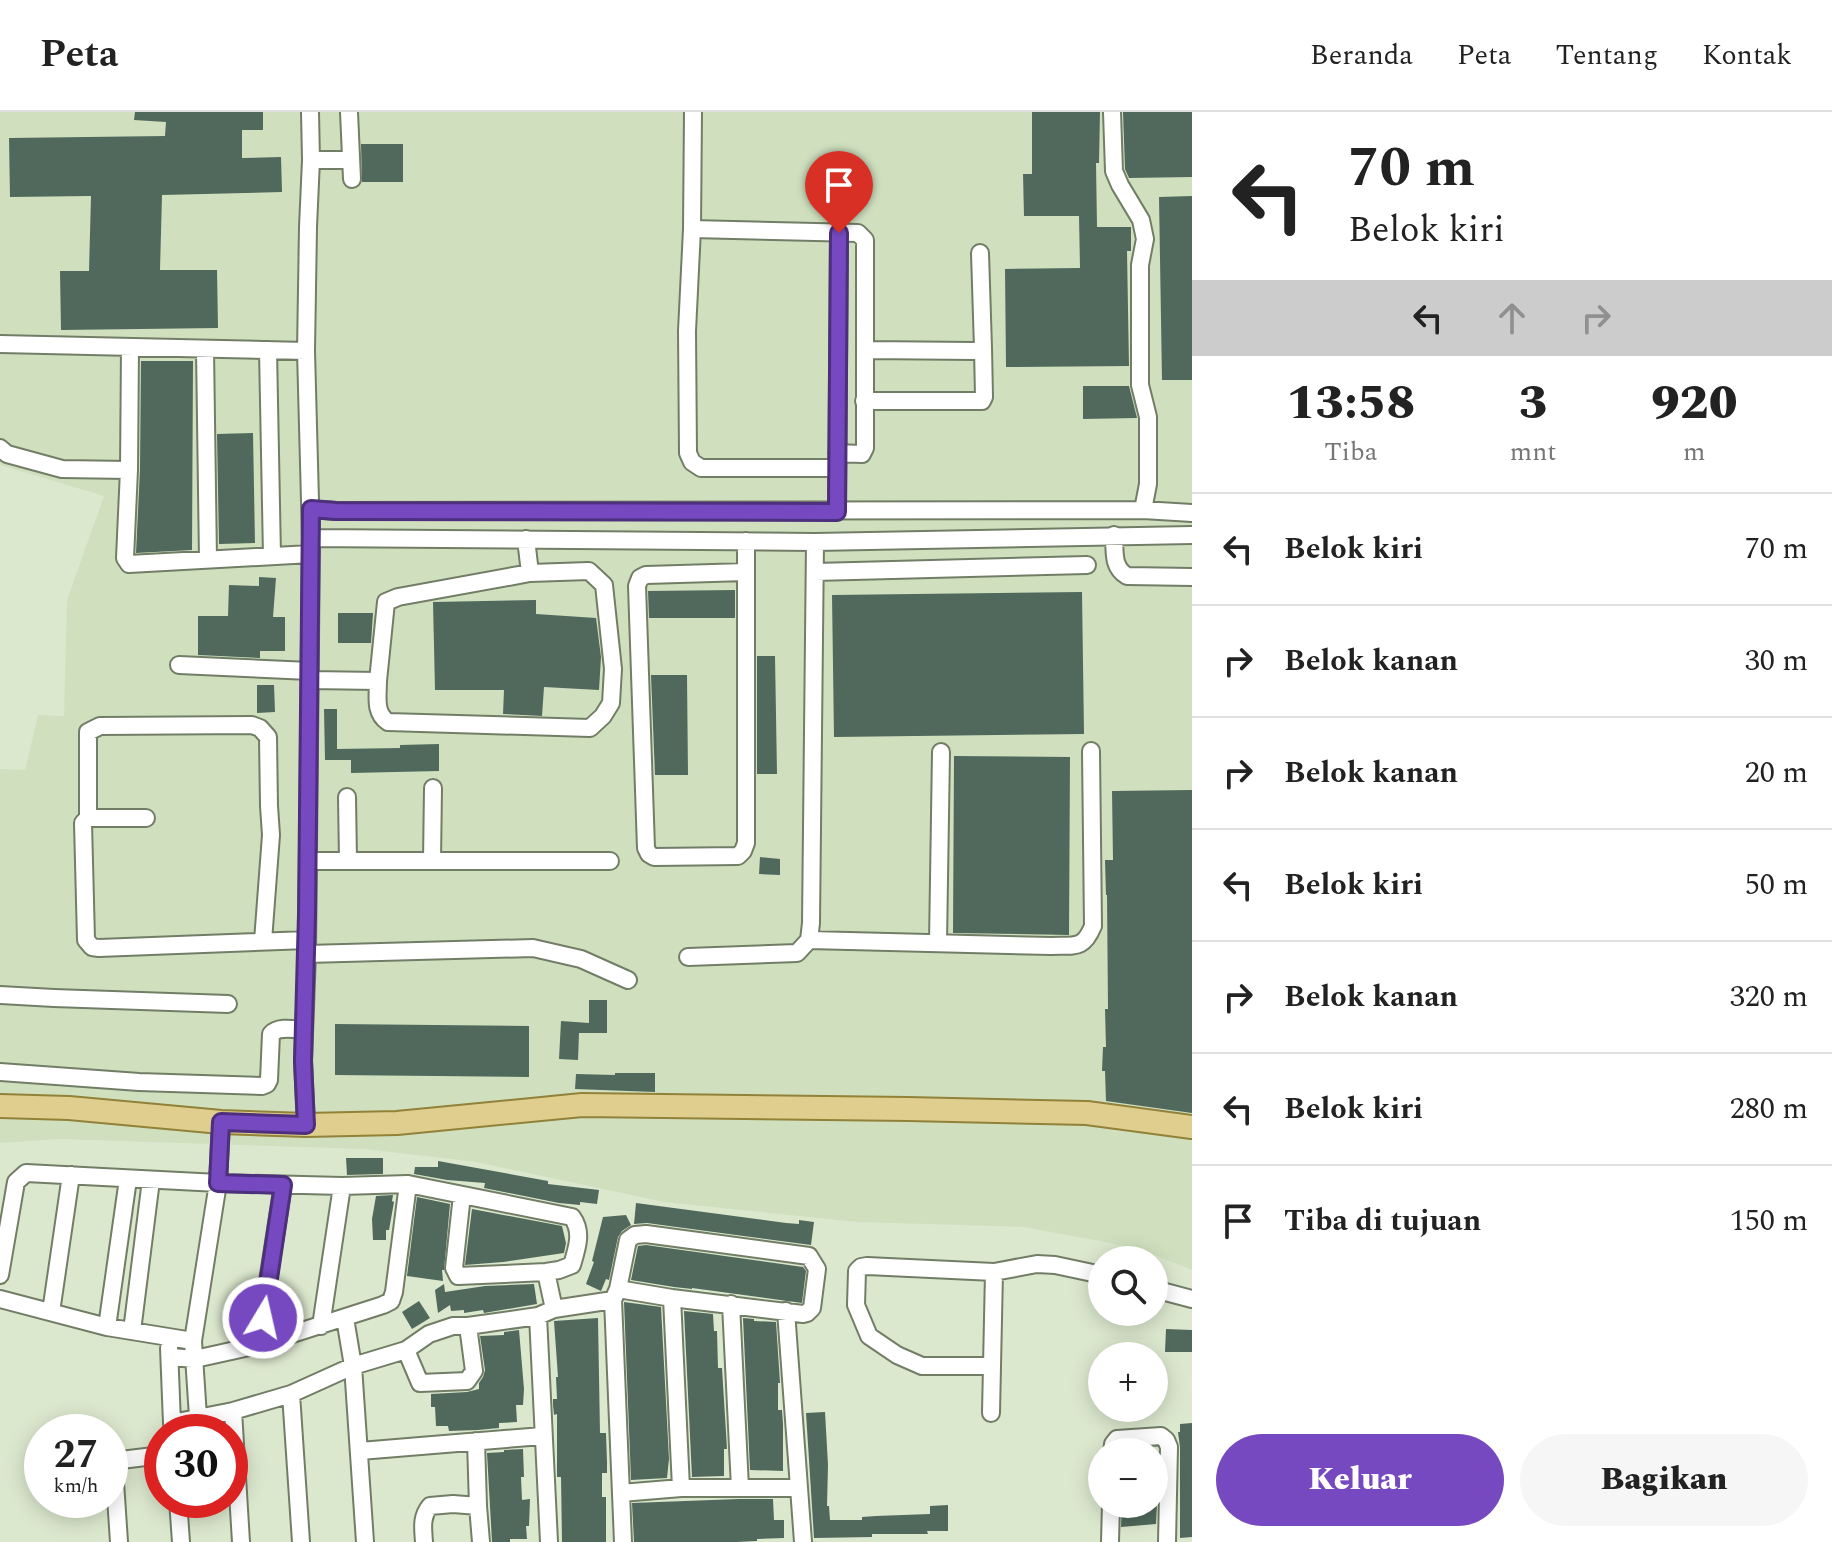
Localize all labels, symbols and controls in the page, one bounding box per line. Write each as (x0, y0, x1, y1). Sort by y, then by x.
text: Peta (40, 26, 119, 84)
text: Beranda (1310, 34, 1413, 77)
text: Peta (1457, 34, 1512, 77)
text: Tentang (1556, 34, 1658, 77)
text: Kontak (1702, 34, 1792, 77)
text: 70 m (1348, 126, 1475, 211)
icon: left (1216, 144, 1320, 248)
pin (805, 151, 873, 233)
icon: arrive (817, 163, 861, 207)
text: Belok kiri (1348, 203, 1505, 258)
icon: left (1406, 296, 1450, 340)
icon: ahead (1490, 296, 1534, 340)
icon: right (1574, 296, 1618, 340)
text: 13:58 (1287, 367, 1415, 440)
text: 3 (1519, 367, 1548, 440)
text: 920 (1651, 367, 1737, 440)
text: Tiba (1324, 432, 1377, 472)
text: mnt (1510, 432, 1556, 472)
text: m (1683, 432, 1705, 472)
text: Belok kiri (1284, 526, 1423, 572)
text: 70 m (1745, 526, 1808, 572)
icon: left (1216, 527, 1260, 571)
text: Belok kanan (1284, 638, 1458, 684)
text: 30 m (1745, 638, 1808, 684)
icon: right (1216, 639, 1260, 683)
text: Belok kanan (1284, 750, 1458, 796)
text: 20 m (1745, 750, 1808, 796)
icon: right (1216, 751, 1260, 795)
text: Belok kiri (1284, 862, 1423, 908)
text: 50 m (1745, 862, 1808, 908)
icon: left (1216, 863, 1260, 907)
text: Belok kanan (1284, 974, 1458, 1020)
text: 320 m (1730, 974, 1808, 1020)
icon: right (1216, 975, 1260, 1019)
text: Belok kiri (1284, 1086, 1423, 1132)
text: 280 m (1730, 1086, 1808, 1132)
icon: left (1216, 1087, 1260, 1131)
text: Tiba di tujuan (1284, 1198, 1481, 1244)
text: 150 m (1730, 1198, 1808, 1244)
icon: arrive (1216, 1199, 1260, 1243)
map controls (1088, 1246, 1168, 1518)
button: search (1088, 1246, 1168, 1326)
position arrow (221, 1276, 305, 1360)
button: + (1088, 1342, 1168, 1422)
speed limit sign: 30 (144, 1414, 248, 1518)
text: 27 (54, 1425, 98, 1486)
button: Keluar (1216, 1434, 1504, 1526)
button: Bagikan (1520, 1434, 1808, 1526)
button: − (1088, 1438, 1168, 1518)
text: km/h (54, 1471, 99, 1501)

